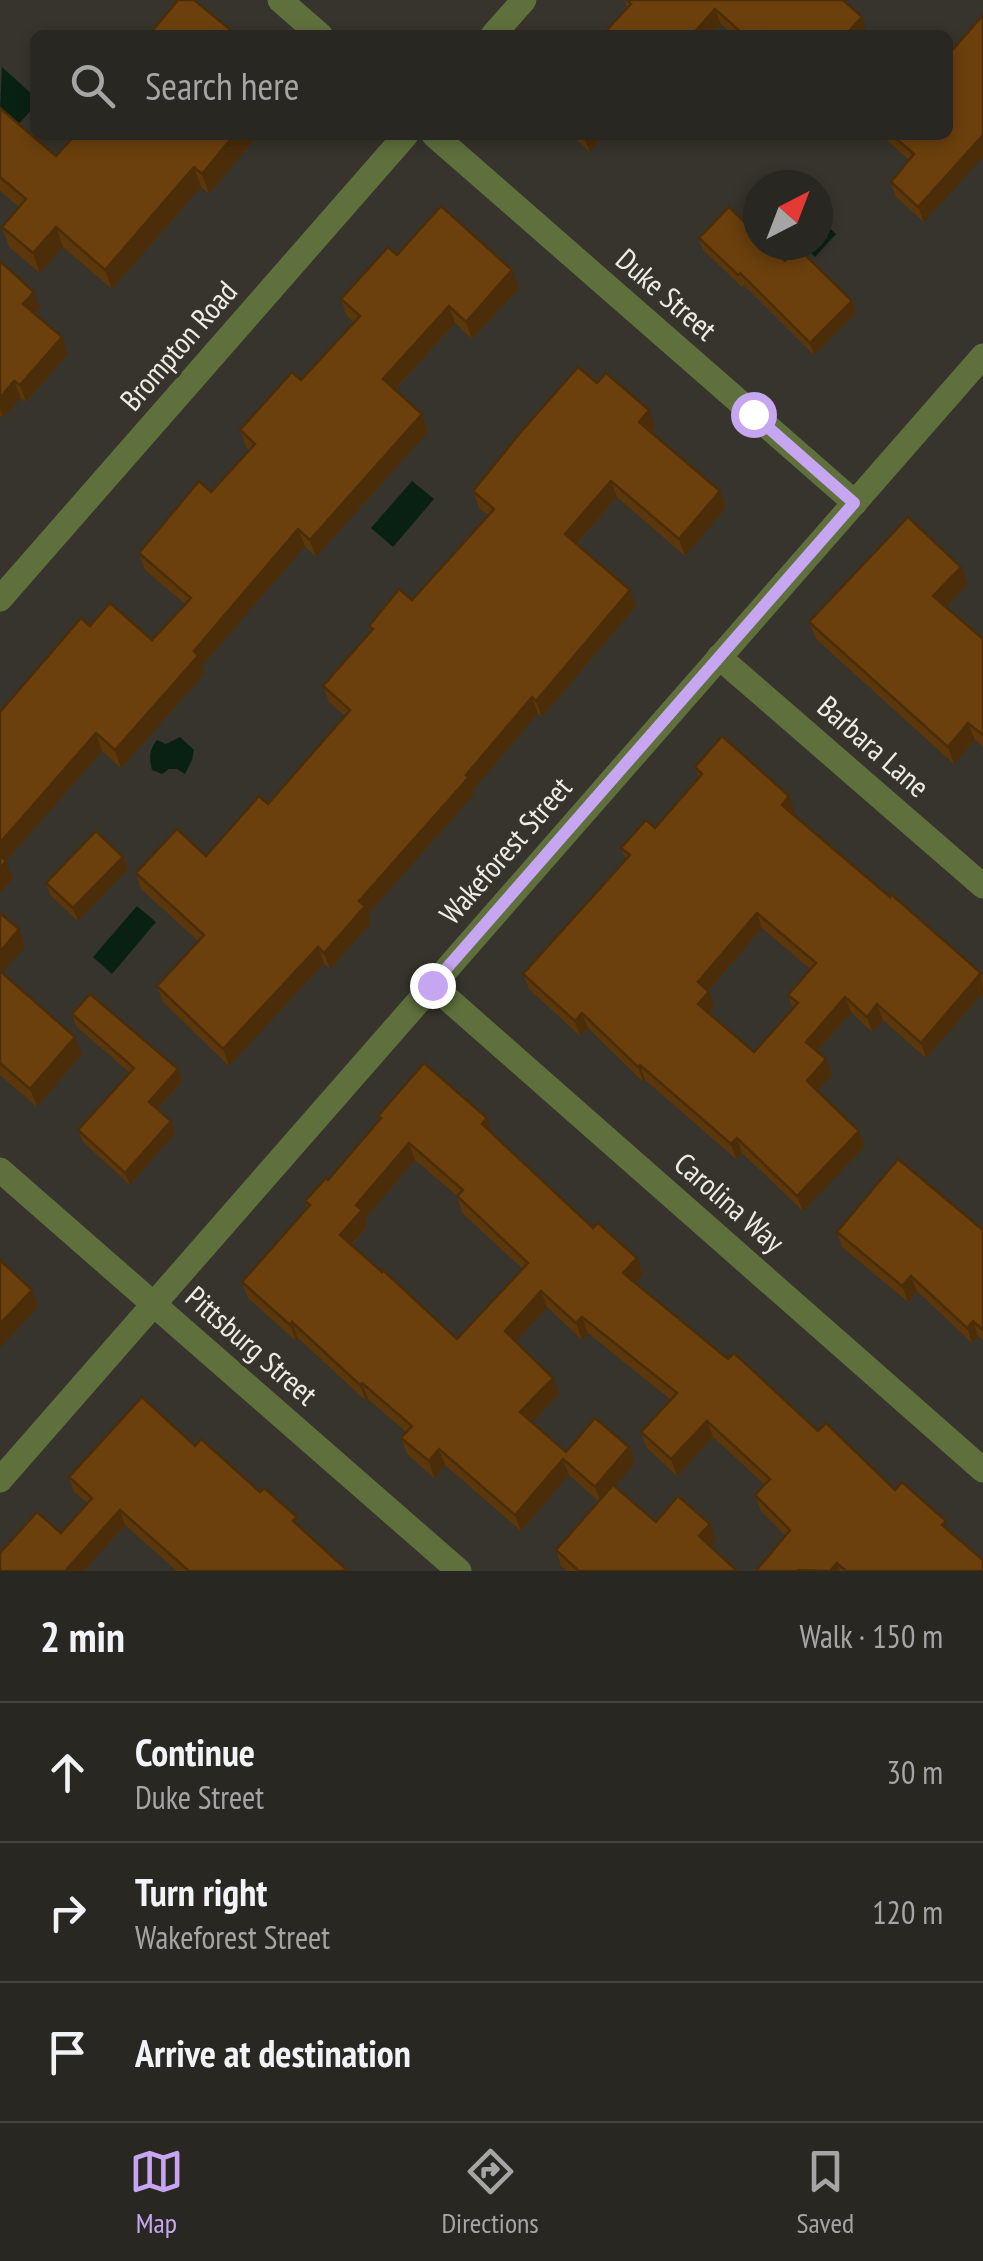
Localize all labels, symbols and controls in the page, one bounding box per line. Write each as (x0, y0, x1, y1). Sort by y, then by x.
search box (30, 30, 953, 140)
icon: search (65, 58, 120, 113)
text: Search here (145, 61, 299, 110)
north arrow (743, 170, 833, 260)
street label: Duke Street (609, 239, 726, 349)
street label: Brompton Road (111, 272, 245, 418)
route start (731, 392, 777, 438)
street label: Barbara Lane (810, 687, 938, 805)
street label: Wakeforest Street (430, 768, 580, 932)
route end (410, 963, 456, 1009)
street label: Carolina Way (667, 1143, 794, 1261)
street label: Pittsburg Street (178, 1277, 327, 1413)
text: 2 min (40, 1609, 125, 1664)
text: Walk · 150 m (799, 1615, 943, 1657)
text: Continue (135, 1727, 255, 1776)
icon: ahead (40, 1745, 95, 1800)
text: 30 m (887, 1751, 943, 1793)
text: Duke Street (135, 1776, 264, 1818)
text: Turn right (135, 1867, 267, 1916)
icon: right (40, 1885, 95, 1940)
text: 120 m (872, 1891, 943, 1933)
text: Wakeforest Street (135, 1916, 330, 1958)
icon: arrive (40, 2025, 95, 2080)
text: Arrive at destination (135, 2028, 411, 2077)
tab: Map (129, 2144, 184, 2241)
tab: Directions (441, 2144, 539, 2241)
tab: Saved (796, 2144, 854, 2241)

